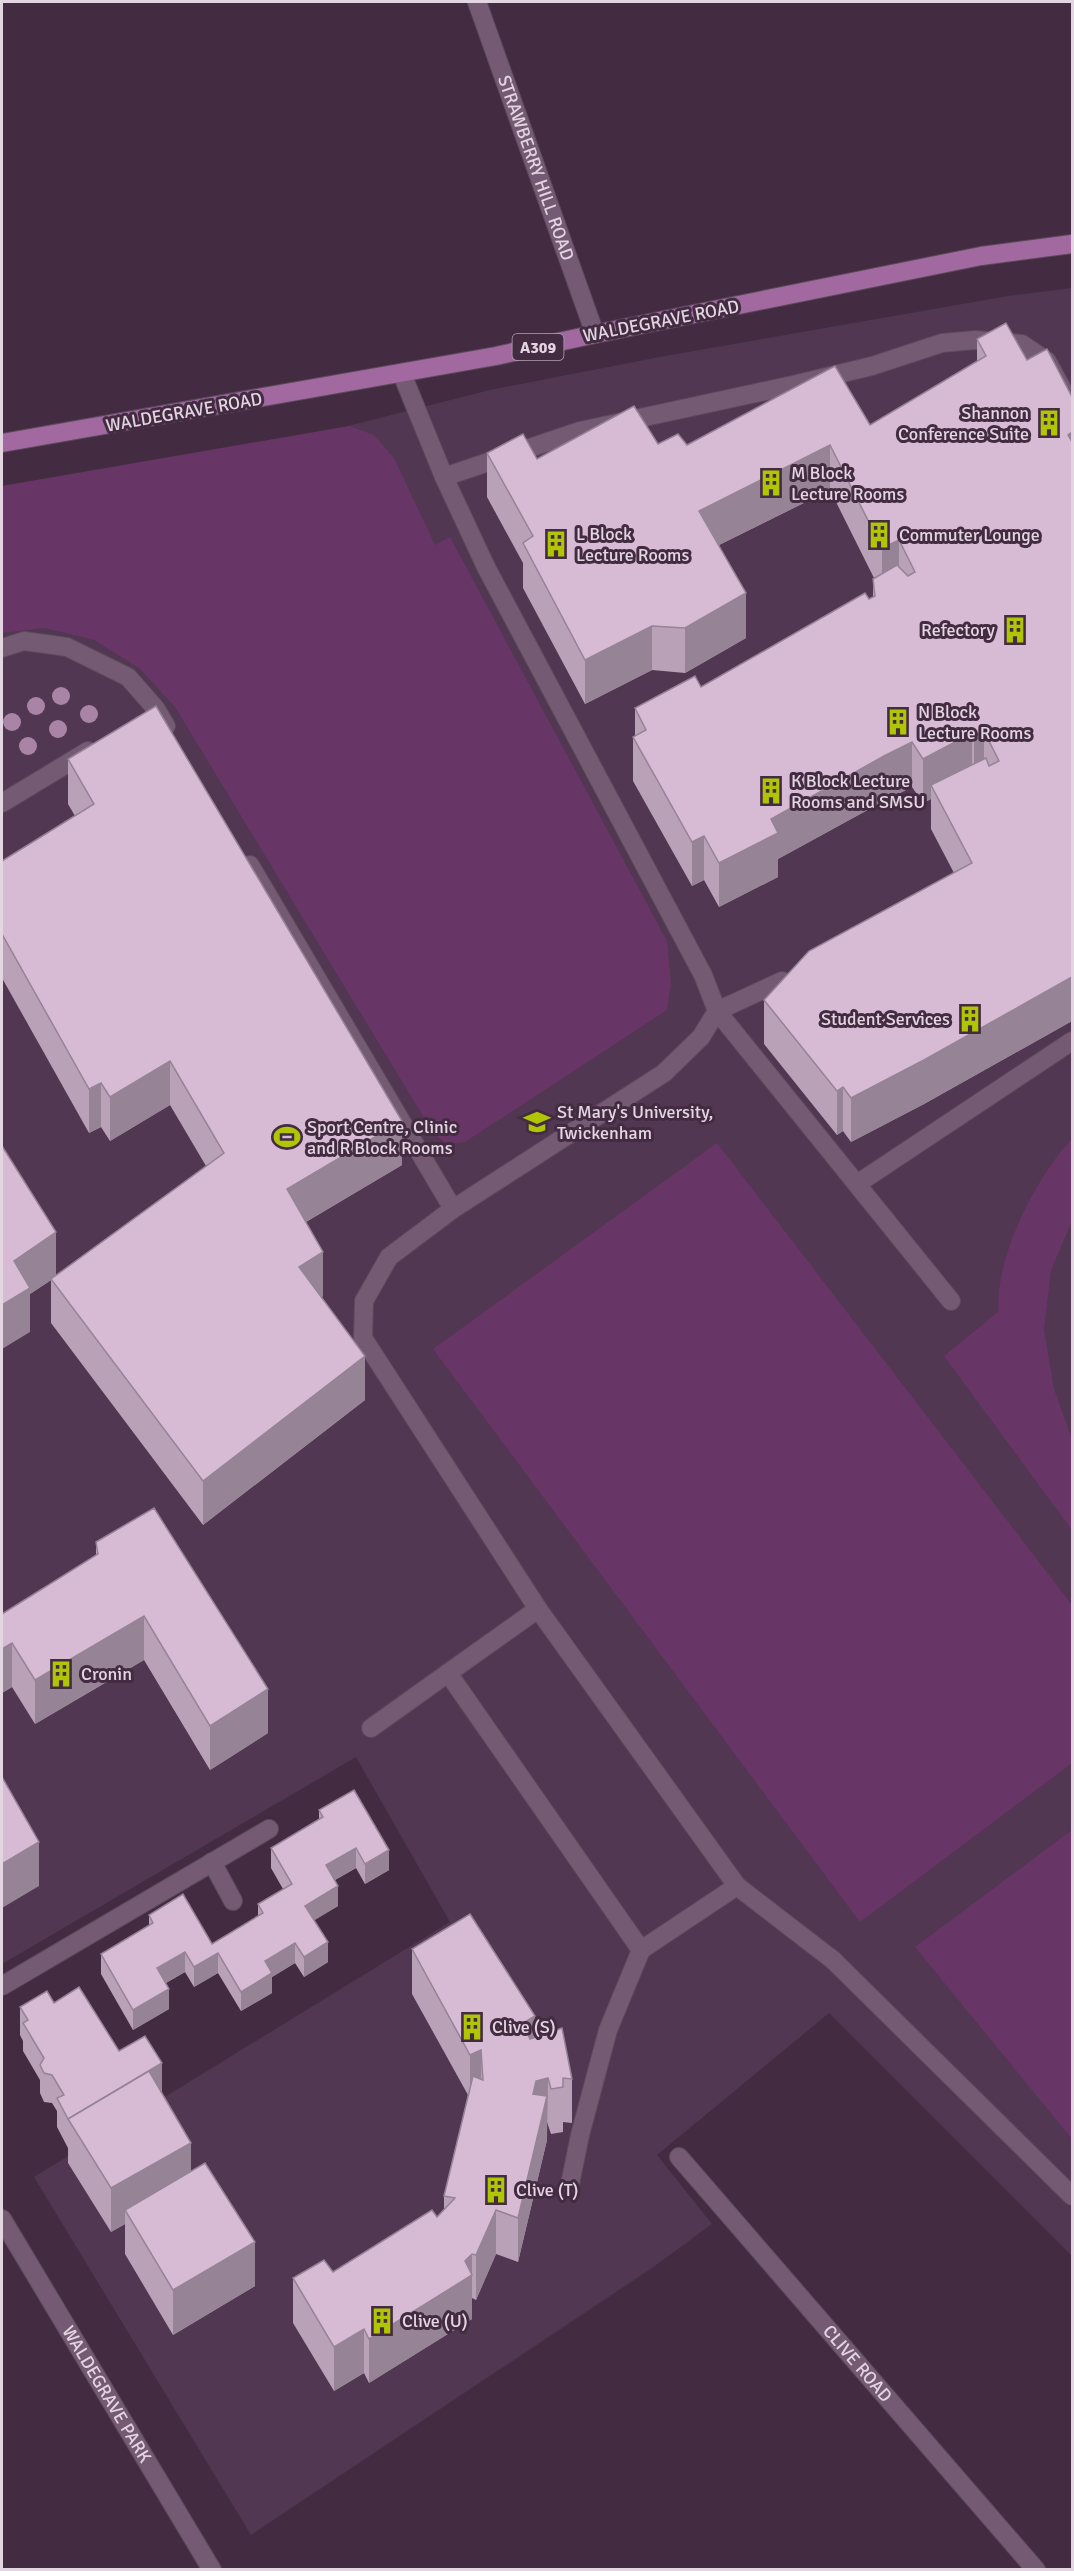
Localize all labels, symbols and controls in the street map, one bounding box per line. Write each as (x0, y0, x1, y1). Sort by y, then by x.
street label: STRAWBERRY HILL ROAD (493, 72, 579, 263)
street label: WALDEGRAVE ROAD (581, 295, 741, 347)
road number: A309 (512, 334, 564, 360)
street label: WALDEGRAVE ROAD (104, 387, 264, 437)
place label: Shannon Conference Suite (898, 402, 1029, 445)
building icon: Shannon Conference Suite (1034, 408, 1064, 438)
place label: M Block Lecture Rooms (791, 462, 904, 505)
building icon: M Block Lecture Rooms (756, 468, 786, 498)
building icon: Commuter Lounge (864, 520, 894, 550)
place label: L Block Lecture Rooms (576, 523, 689, 566)
place label: Commuter Lounge (899, 524, 1040, 546)
building icon: L Block Lecture Rooms (541, 529, 571, 559)
building icon: Refectory (1000, 615, 1030, 645)
place label: Refectory (921, 619, 996, 641)
place label: N Block Lecture Rooms (918, 701, 1031, 744)
building icon: N Block Lecture Rooms (883, 707, 913, 737)
place label: K Block Lecture Rooms and SMSU (791, 770, 925, 813)
building icon: K Block Lecture Rooms and SMSU (756, 776, 786, 806)
building icon: Student Services (955, 1004, 985, 1034)
place label: Student Services (821, 1008, 950, 1030)
place label: St Mary's University, Twickenham (557, 1101, 713, 1144)
school or university icon: St Mary's University, Twickenham (522, 1107, 552, 1137)
place label: Sport Centre, Clinic and R Block Rooms (307, 1116, 457, 1159)
sports icon: Sport Centre, Clinic and R Block Rooms (272, 1122, 302, 1152)
building icon: Cronin (46, 1659, 76, 1689)
place label: Cronin (81, 1663, 132, 1685)
building icon: Clive (S) (457, 2012, 487, 2042)
place label: Clive (S) (492, 2016, 556, 2038)
building icon: Clive (T) (481, 2175, 511, 2205)
place label: Clive (T) (516, 2179, 578, 2201)
building icon: Clive (U) (367, 2306, 397, 2336)
place label: Clive (U) (402, 2310, 468, 2332)
street label: CLIVE ROAD (818, 2320, 897, 2407)
street label: WALDEGRAVE PARK (57, 2322, 156, 2467)

